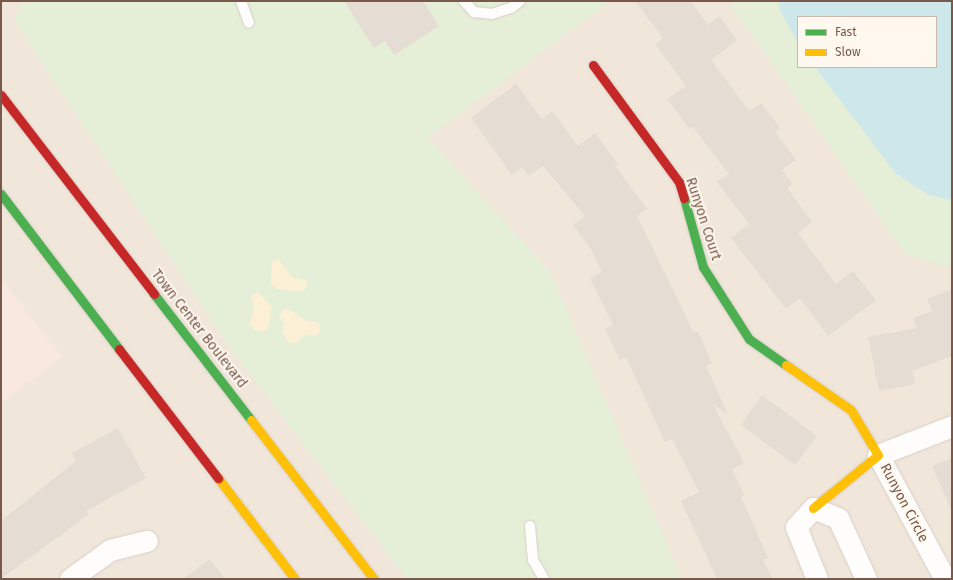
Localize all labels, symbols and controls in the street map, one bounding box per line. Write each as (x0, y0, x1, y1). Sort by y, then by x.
legend (797, 16, 937, 68)
text: Fast (835, 25, 857, 39)
text: Slow (835, 45, 861, 59)
street label: Runyon Court (682, 176, 724, 262)
street label: Town Center Boulevard (148, 266, 250, 392)
street label: Runyon Circle (876, 461, 932, 545)

